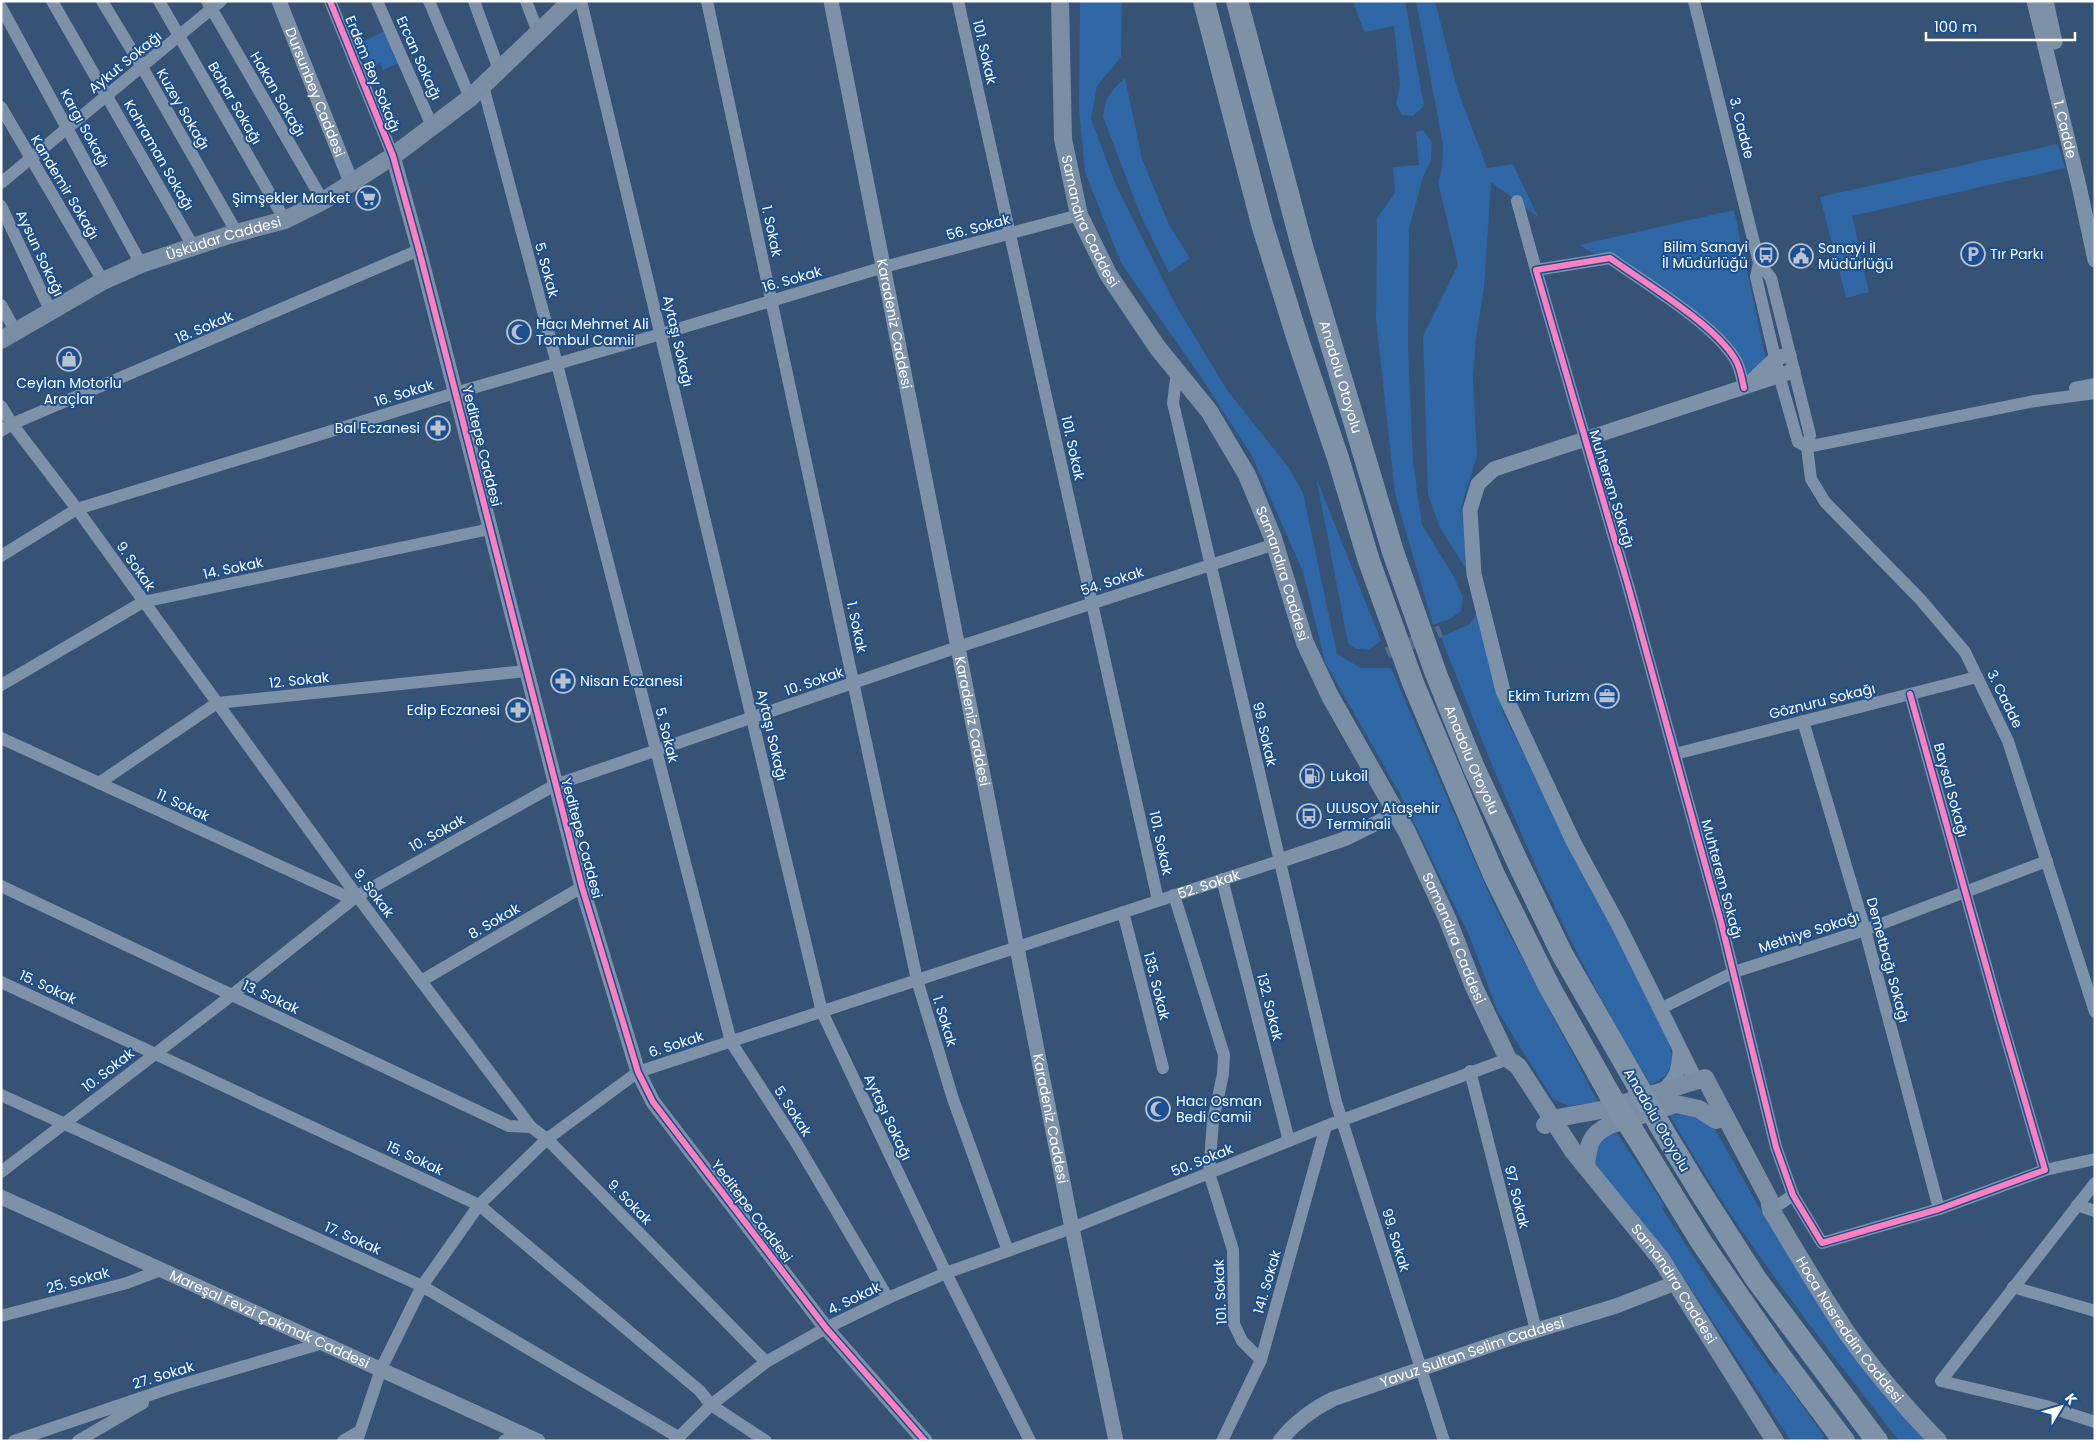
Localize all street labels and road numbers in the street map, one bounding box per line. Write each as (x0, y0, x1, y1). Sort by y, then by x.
street label: Erdem Bey Sokağı (340, 13, 406, 135)
street label: Ercan Sokağı (392, 13, 446, 103)
street label: 101. Sokak (968, 18, 1002, 87)
street label: Dursunbey Caddesi (280, 24, 350, 160)
street label: Aykut Sokağı (84, 26, 166, 98)
street label: Hakan Sokağı (246, 48, 310, 140)
street label: Bahar Sokağı (203, 58, 267, 148)
street label: Kuzey Sokağı (152, 65, 214, 153)
street label: Kargı Sokağı (55, 85, 115, 171)
street label: 3. Cadde (1725, 95, 1759, 161)
street label: Kahraman Sokağı (119, 96, 199, 214)
street label: 1. Cadde (2048, 98, 2082, 161)
street label: Kandemir Sokağı (26, 131, 104, 243)
street label: Samandıra Caddesi (1057, 153, 1124, 291)
street label: 1. Sokak (757, 203, 787, 259)
street label: Aysun Sokağı (11, 207, 69, 299)
street label: 56. Sokak (944, 209, 1013, 245)
street label: Üsküdar Caddesi (163, 211, 283, 265)
street label: 5. Sokak (530, 240, 564, 301)
street label: Karadeniz Caddesi (872, 257, 917, 390)
street label: 16. Sokak (760, 261, 825, 297)
street label: Aytaşı Sokağı (658, 293, 698, 389)
street label: 18. Sokak (172, 306, 237, 348)
street label: Anadolu Otoyolu (1315, 318, 1367, 436)
street label: 16. Sokak (372, 374, 437, 411)
street label: Yeditepe Caddesi (457, 383, 507, 509)
street label: 101. Sokak (1056, 414, 1090, 483)
street label: Muhterem Sokağı (1585, 427, 1639, 551)
street label: Samandıra Caddesi (1251, 503, 1314, 643)
street label: 9. Sokak (112, 537, 161, 596)
street label: 14. Sokak (201, 552, 266, 584)
street label: 54. Sokak (1078, 561, 1147, 601)
street label: 1. Sokak (842, 599, 872, 655)
street label: Karadeniz Caddesi (950, 655, 995, 788)
street label: 10. Sokak (782, 661, 847, 700)
street label: 3. Cadde (1982, 666, 2028, 732)
street label: 12. Sokak (268, 667, 331, 693)
street label: Göznuru Sokağı (1767, 678, 1877, 724)
street label: Aytaşı Sokağı (752, 687, 792, 783)
street label: 99. Sokak (1248, 700, 1282, 769)
street label: Anadolu Otoyolu (1440, 702, 1504, 818)
street label: 5. Sokak (650, 705, 684, 766)
street label: Baysal Sokağı (1929, 741, 1973, 839)
street label: Yeditepe Caddesi (556, 775, 608, 901)
street label: 11. Sokak (153, 784, 214, 826)
street label: 10. Sokak (405, 809, 469, 857)
street label: 101. Sokak (1144, 809, 1178, 878)
street label: Muhterem Sokağı (1696, 817, 1748, 941)
street label: 9. Sokak (349, 864, 399, 922)
street label: 52. Sokak (1175, 864, 1243, 904)
street label: Samandıra Caddesi (1417, 869, 1490, 1007)
street label: Demetbağı Sokağı (1862, 895, 1914, 1025)
street label: 8. Sokak (465, 898, 524, 944)
street label: Methiye Sokağı (1756, 906, 1862, 958)
street label: 135. Sokak (1139, 950, 1175, 1023)
street label: 15. Sokak (16, 965, 81, 1009)
street label: 132. Sokak (1252, 971, 1288, 1043)
street label: 13. Sokak (239, 975, 303, 1019)
street label: 1. Sokak (928, 993, 962, 1050)
street label: 6. Sokak (646, 1025, 707, 1062)
street label: 10. Sokak (78, 1043, 139, 1097)
street label: Karadeniz Caddesi (1028, 1052, 1073, 1185)
street label: Anadolu Otoyolu (1619, 1064, 1695, 1176)
street label: Aytaşı Sokağı (859, 1071, 917, 1163)
street label: 5. Sokak (769, 1082, 817, 1141)
street label: 15. Sokak (383, 1136, 448, 1180)
street label: 50. Sokak (1168, 1138, 1237, 1182)
street label: Yeditepe Caddesi (707, 1155, 797, 1267)
street label: 97. Sokak (1500, 1163, 1535, 1231)
street label: 9. Sokak (603, 1175, 657, 1230)
street label: 99. Sokak (1377, 1206, 1415, 1275)
street label: 17. Sokak (322, 1217, 385, 1260)
street label: Samandıra Caddesi (1626, 1220, 1721, 1347)
street label: 141. Sokak (1248, 1247, 1286, 1316)
street label: Hoca Nasreddin Caddesi (1791, 1253, 1908, 1407)
street label: 101. Sokak (1208, 1258, 1232, 1325)
street label: 25. Sokak (44, 1262, 113, 1298)
street label: Mareşal Fevzi Çakmak Caddesi (166, 1265, 373, 1373)
street label: 4. Sokak (824, 1276, 885, 1319)
street label: Yavuz Sultan Selim Caddesi (1377, 1312, 1567, 1392)
street label: 27. Sokak (130, 1356, 197, 1394)

